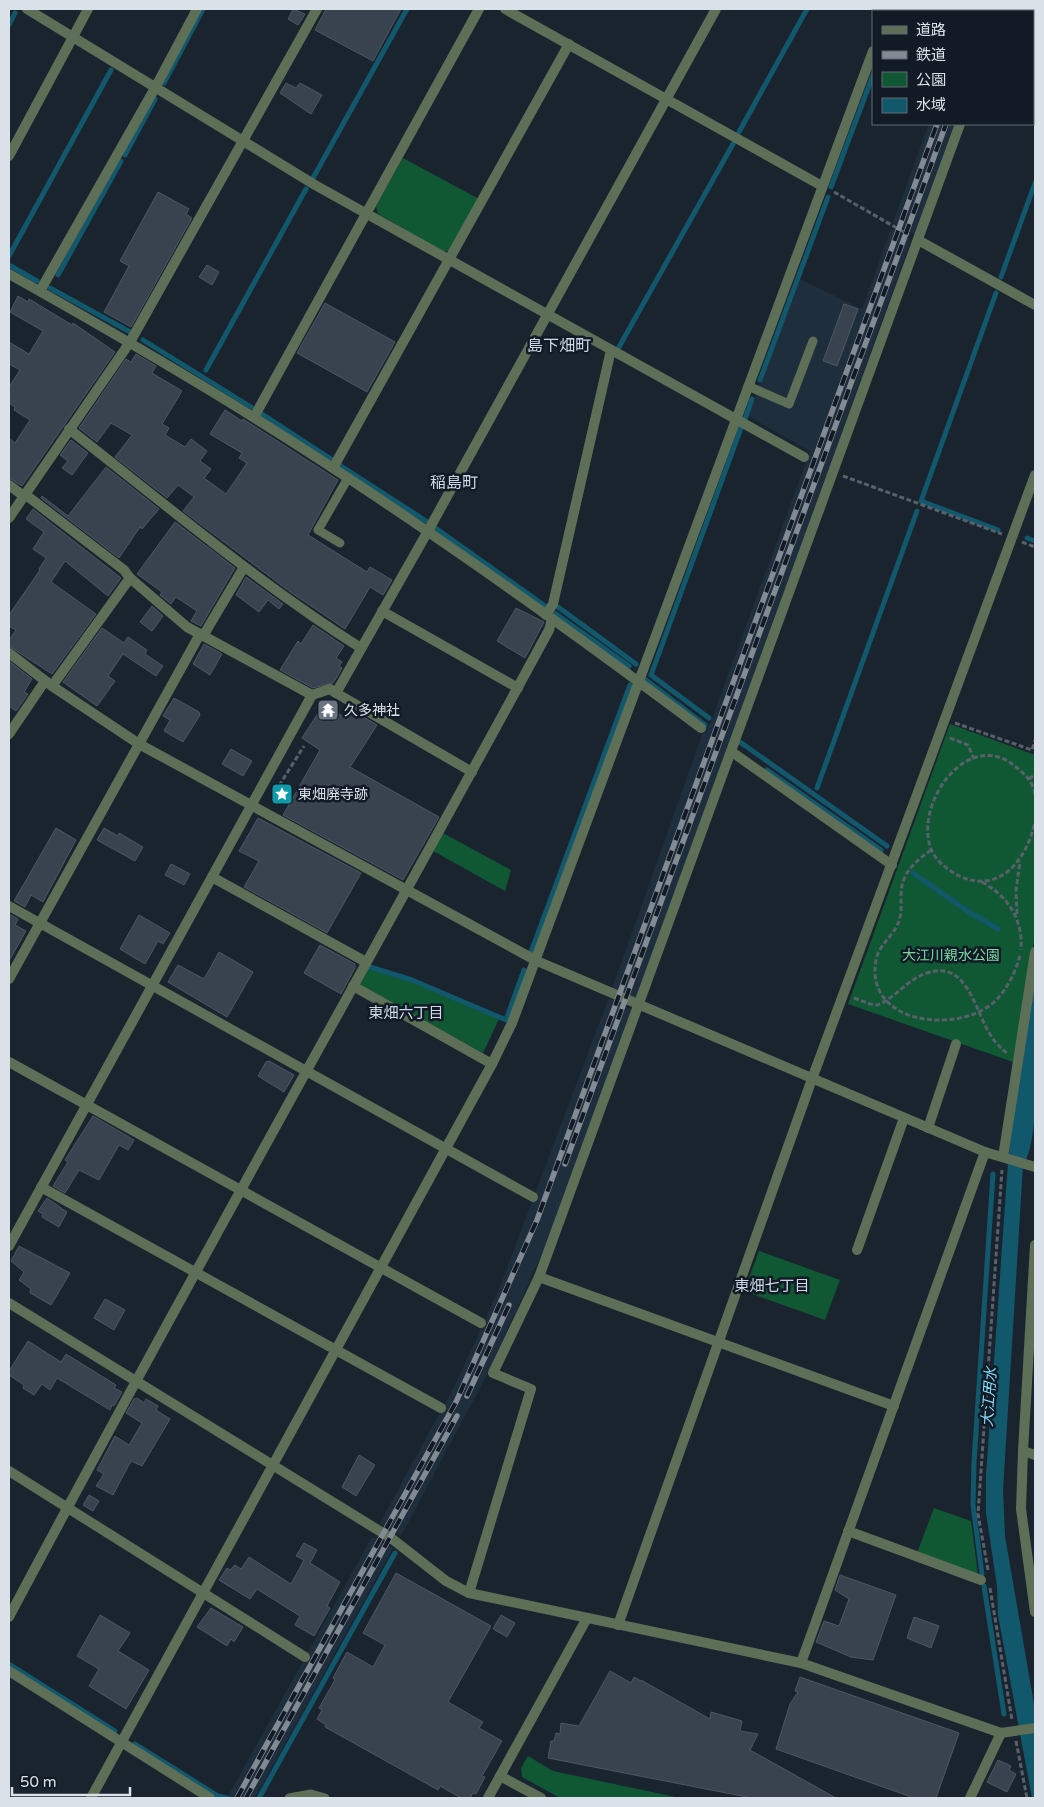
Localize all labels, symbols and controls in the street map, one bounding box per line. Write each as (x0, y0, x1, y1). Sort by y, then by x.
legend (872, 10, 1034, 125)
text: 道路 (916, 21, 946, 39)
text: 鉄道 (916, 46, 946, 64)
text: 公園 (916, 71, 946, 89)
text: 水域 (916, 96, 946, 114)
district label: 島下畑町 (527, 336, 591, 356)
district label: 稲島町 (430, 473, 478, 493)
temple icon: 久多神社 (316, 698, 340, 722)
place label: 久多神社 (344, 702, 400, 719)
place icon: 東畑廃寺跡 (270, 782, 294, 806)
place label: 東畑廃寺跡 (298, 786, 368, 803)
park label: 大江川親水公園 (902, 947, 1000, 964)
district label: 東畑六丁目 (368, 1004, 444, 1022)
district label: 東畑七丁目 (734, 1277, 810, 1295)
water label: 大江用水 (978, 1364, 1000, 1428)
scale bar (12, 1764, 130, 1796)
text: 50 m (20, 1773, 57, 1791)

